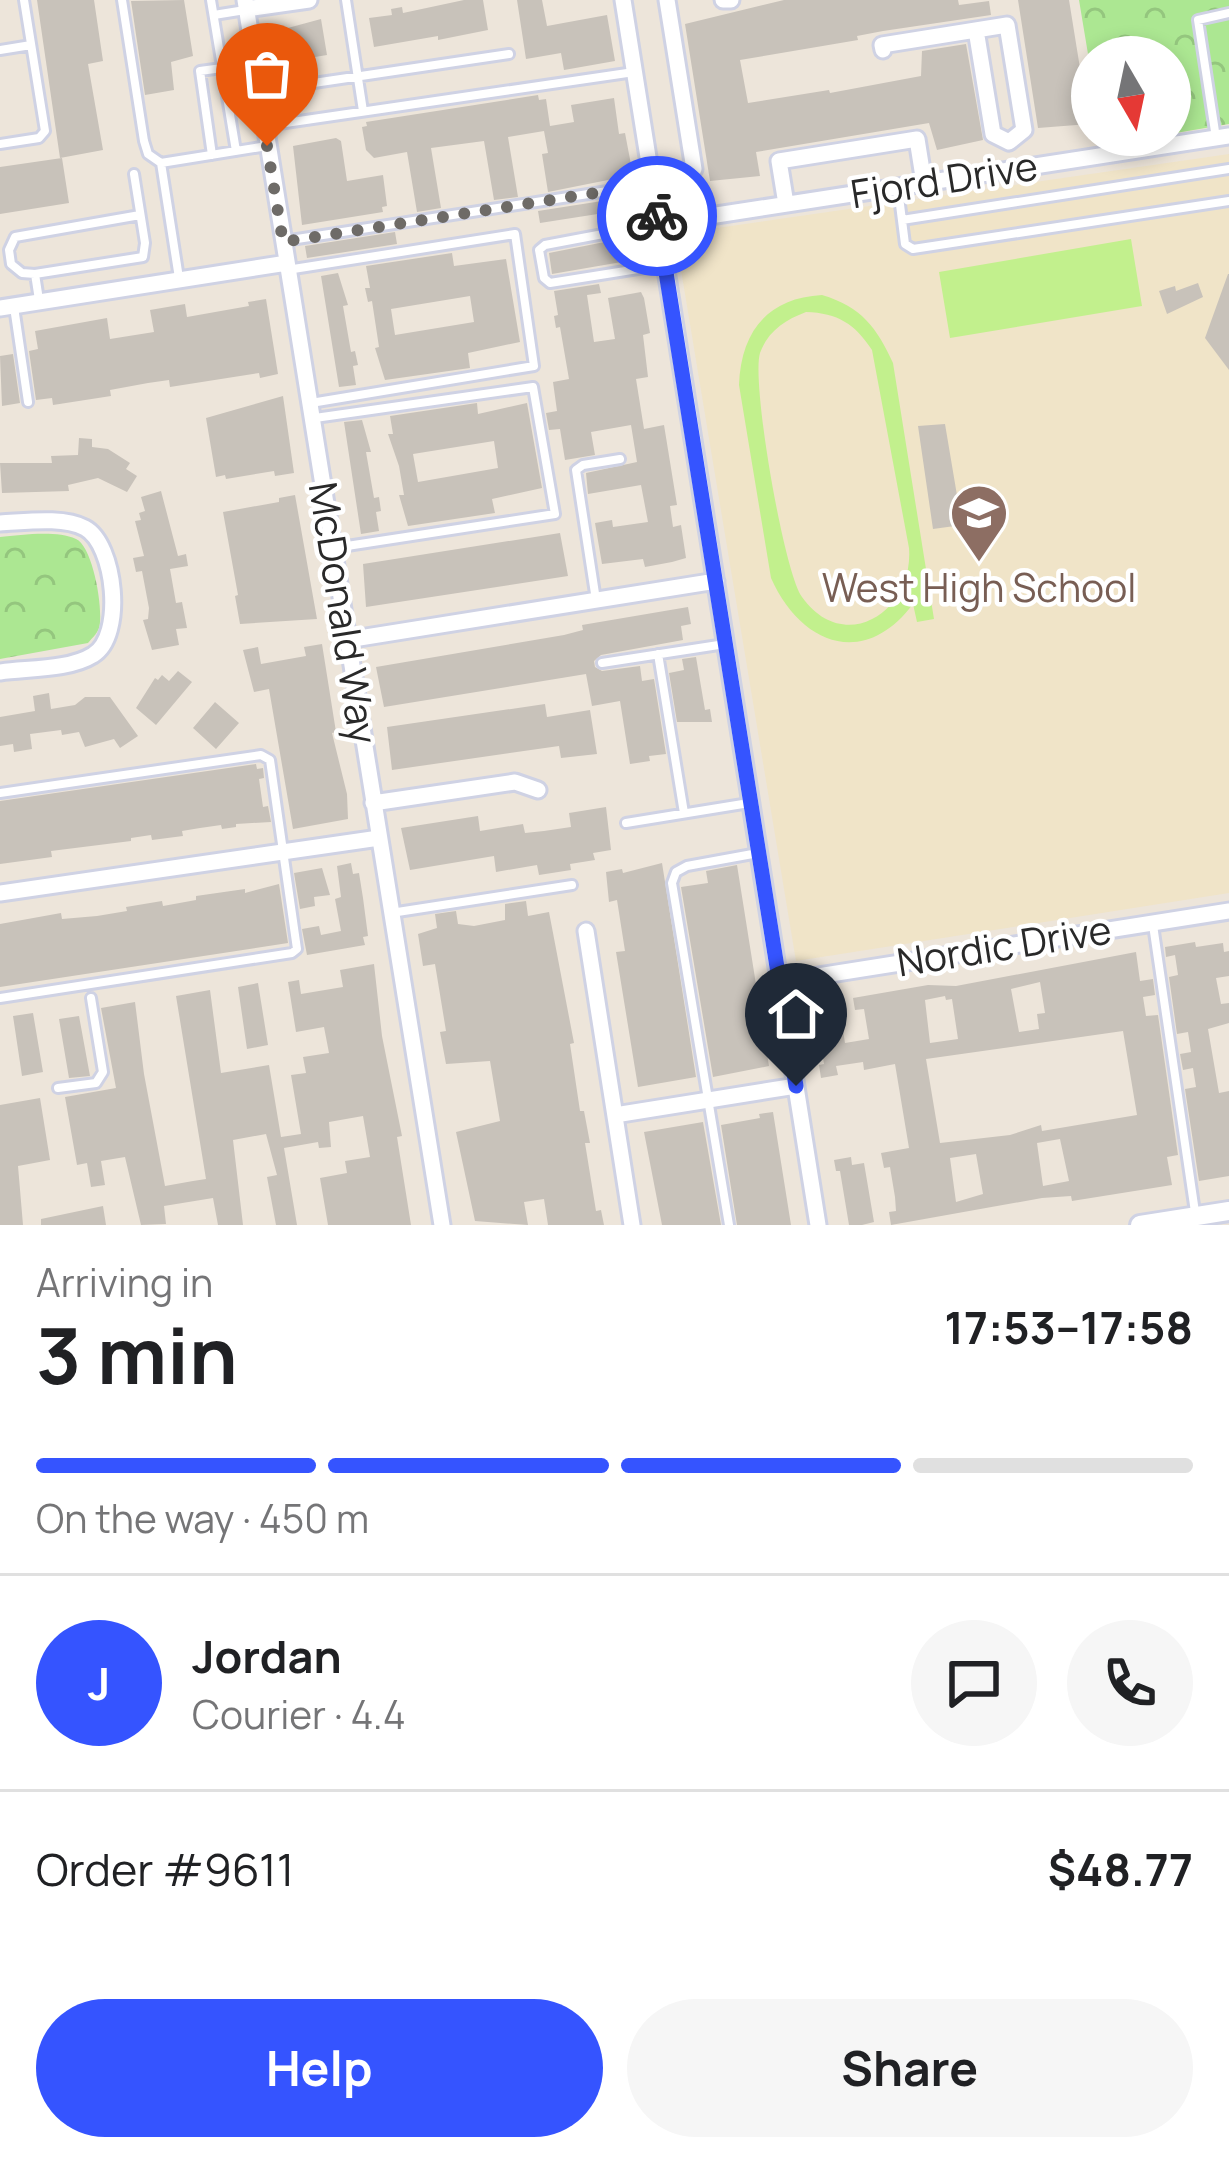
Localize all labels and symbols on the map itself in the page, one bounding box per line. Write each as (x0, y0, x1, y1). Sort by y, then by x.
pin (216, 23, 318, 146)
north arrow (1071, 36, 1191, 156)
street label: Fjord Drive (847, 138, 1041, 220)
courier (597, 156, 717, 276)
street label: McDonald Way (297, 478, 391, 748)
school or university icon: West High School (948, 482, 1010, 564)
place label: West High School (822, 560, 1136, 614)
street label: Nordic Drive (893, 901, 1115, 989)
pin (745, 963, 847, 1086)

